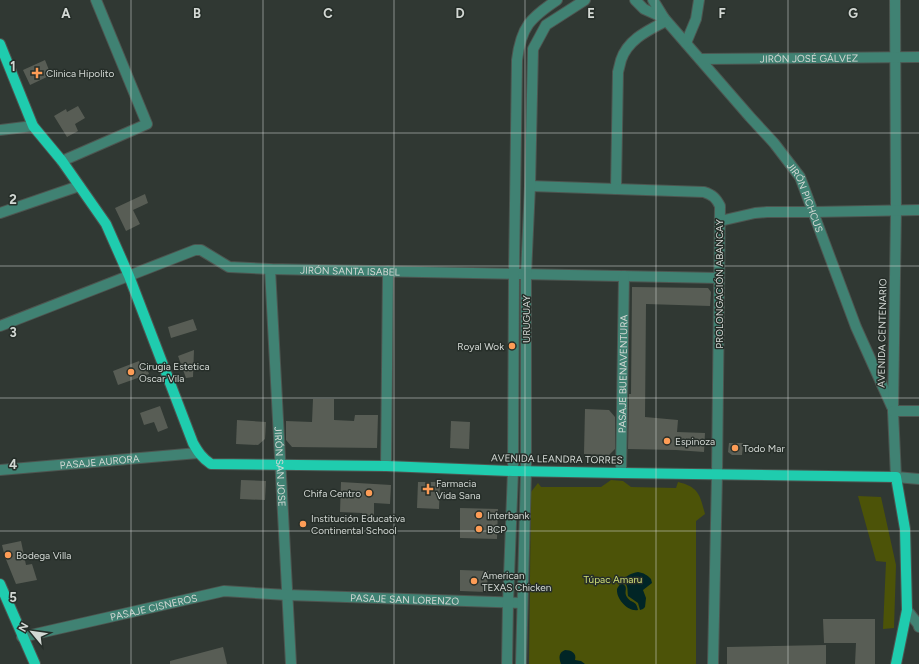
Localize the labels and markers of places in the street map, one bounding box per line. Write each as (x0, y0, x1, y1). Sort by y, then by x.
marker: Clinica Hipolito (31, 67, 43, 79)
place label: Clinica Hipolito (46, 67, 114, 80)
place label: Royal Wok (457, 340, 504, 353)
marker: Royal Wok (507, 341, 517, 351)
place label: Cirugia Estetica Oscar Vila (139, 360, 210, 385)
marker: Cirugia Estetica Oscar Vila (126, 367, 136, 377)
place label: Espinoza (675, 435, 715, 448)
marker: Espinoza (662, 436, 672, 446)
place label: Todo Mar (743, 442, 785, 455)
marker: Todo Mar (730, 443, 740, 453)
place label: Farmacia Vida Sana (436, 477, 481, 502)
marker: Farmacia Vida Sana (423, 484, 433, 494)
place label: Chifa Centro (303, 487, 361, 500)
marker: Chifa Centro (364, 488, 374, 498)
place label: Interbank (487, 509, 529, 522)
marker: Interbank (474, 510, 484, 520)
place label: Institución Educativa Continental School (311, 512, 405, 537)
marker: Institución Educativa Continental School (298, 519, 308, 529)
place label: BCP (487, 523, 506, 536)
marker: BCP (474, 524, 484, 534)
place label: Bodega Villa (16, 549, 71, 562)
marker: Bodega Villa (3, 550, 13, 560)
place label: American TEXAS Chicken (482, 569, 552, 594)
marker: American TEXAS Chicken (469, 576, 479, 586)

